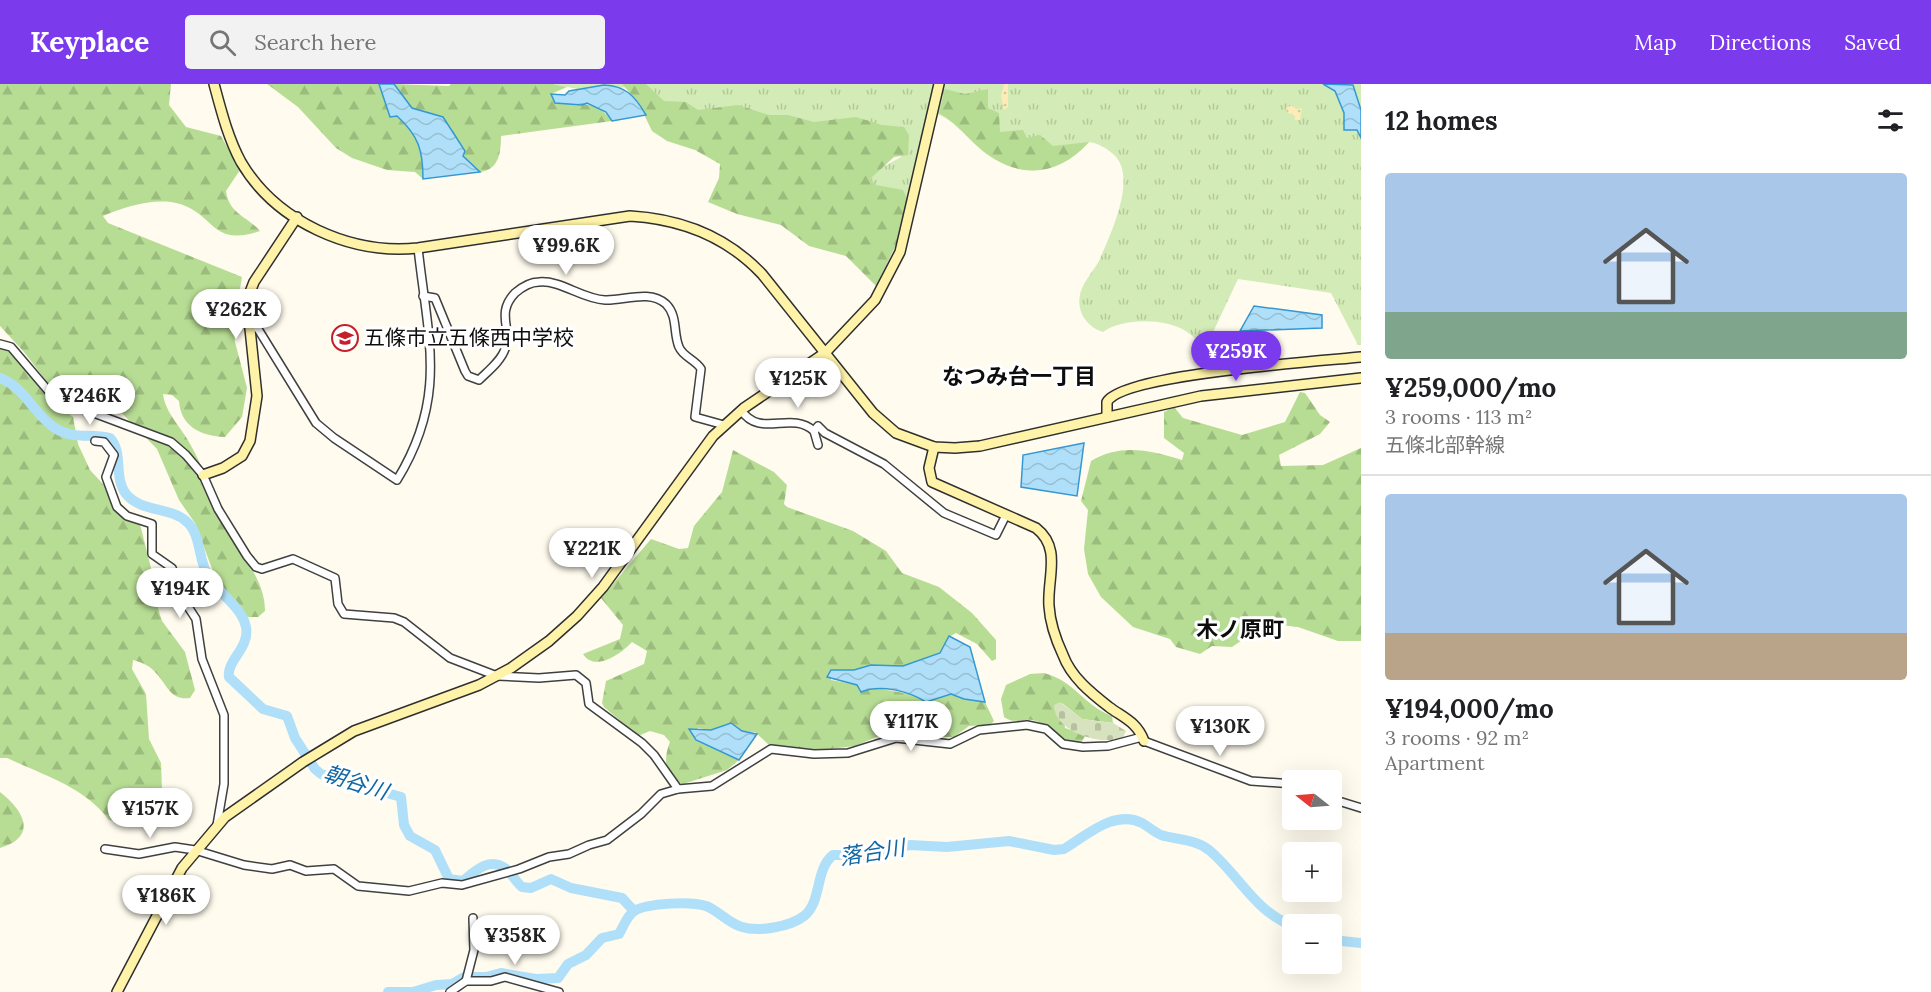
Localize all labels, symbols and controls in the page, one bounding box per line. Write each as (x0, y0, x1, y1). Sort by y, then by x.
search box (185, 15, 605, 69)
text: Keyplace (30, 24, 149, 60)
icon: search (206, 26, 239, 59)
text: Search here (254, 28, 376, 56)
text: Map (1634, 29, 1677, 56)
text: Directions (1710, 29, 1811, 56)
text: Saved (1844, 29, 1901, 56)
text: 12 homes (1385, 104, 1498, 137)
icon: filters (1874, 104, 1907, 137)
icon: home (1592, 212, 1700, 320)
pin: ¥99.6K (517, 225, 615, 276)
text: ¥99.6K (532, 232, 600, 257)
pin: ¥262K (194, 289, 278, 340)
text: ¥262K (205, 296, 267, 321)
school or university icon: 五條市立五條西中学校 (330, 323, 360, 353)
place label: 五條市立五條西中学校 (364, 324, 574, 351)
pin: ¥259K (1194, 331, 1278, 382)
text: ¥259K (1205, 338, 1267, 363)
pin: ¥125K (756, 358, 840, 409)
district label: なつみ台一丁目 (942, 362, 1096, 390)
text: ¥125K (769, 365, 827, 390)
text: ¥259,000/mo (1385, 371, 1556, 404)
pin: ¥246K (48, 375, 132, 426)
text: ¥246K (59, 382, 121, 407)
text: 3 rooms · 113 m² (1385, 404, 1533, 429)
text: 五條北部幹線 (1385, 432, 1505, 457)
pin: ¥221K (550, 528, 634, 579)
icon: home (1592, 533, 1700, 641)
text: ¥221K (563, 535, 621, 560)
pin: ¥194K (138, 568, 222, 619)
text: ¥194K (150, 575, 210, 600)
district label: 木ノ原町 (1196, 615, 1284, 643)
text: ¥194,000/mo (1385, 692, 1554, 725)
pin: ¥117K (869, 701, 953, 752)
pin: ¥130K (1178, 706, 1262, 757)
text: ¥117K (884, 708, 938, 733)
text: ¥130K (1190, 713, 1250, 738)
text: 3 rooms · 92 m² (1385, 725, 1529, 750)
text: Apartment (1385, 750, 1485, 775)
water label: 朝谷川 (320, 758, 394, 806)
north arrow (1282, 770, 1342, 830)
map controls (1282, 770, 1342, 974)
pin: ¥157K (108, 788, 192, 839)
text: ¥157K (122, 795, 178, 820)
water label: 落合川 (837, 833, 909, 871)
button: + (1282, 842, 1342, 902)
pin: ¥186K (124, 875, 208, 926)
text: ¥186K (136, 882, 196, 907)
button: − (1282, 914, 1342, 974)
pin: ¥358K (473, 915, 557, 966)
text: ¥358K (484, 922, 546, 947)

